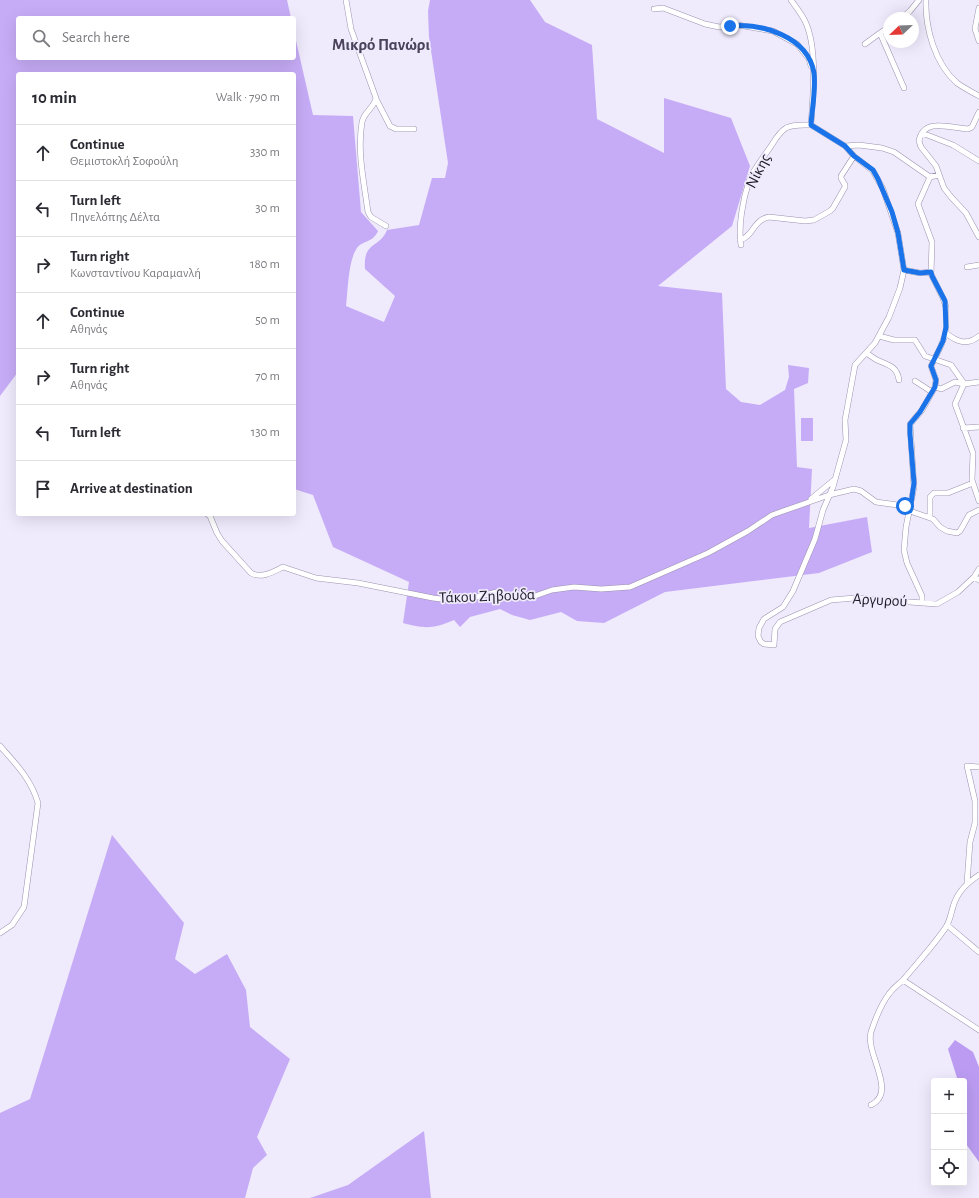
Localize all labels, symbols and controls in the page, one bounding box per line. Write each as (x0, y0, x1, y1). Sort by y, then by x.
north arrow (883, 12, 919, 48)
search box (16, 16, 296, 60)
route end (721, 17, 739, 35)
icon: search (30, 27, 52, 49)
text: Search here (62, 30, 130, 45)
district label: Μικρό Πανώρι (332, 36, 430, 53)
text: 10 min (32, 89, 77, 106)
text: Walk · 790 m (216, 91, 280, 104)
text: Continue (70, 137, 125, 152)
icon: ahead (32, 142, 54, 164)
text: 330 m (250, 146, 280, 159)
street label: Νίκης (743, 151, 774, 191)
text: Θεμιστοκλή Σοφούλη (70, 155, 179, 168)
text: Turn left (70, 193, 121, 208)
icon: left (32, 198, 54, 220)
text: 30 m (255, 202, 280, 215)
text: Πηνελόπης Δέλτα (70, 211, 160, 224)
text: Turn right (70, 249, 129, 264)
icon: right (32, 254, 54, 276)
text: 180 m (250, 258, 280, 271)
text: Κωνσταντίνου Καραμανλή (70, 267, 201, 280)
text: Continue (70, 305, 125, 320)
icon: ahead (32, 310, 54, 332)
text: 50 m (255, 314, 280, 327)
text: Αθηνάς (70, 323, 108, 336)
text: Turn right (70, 361, 129, 376)
icon: right (32, 366, 54, 388)
text: 70 m (255, 370, 280, 383)
text: Αθηνάς (70, 379, 108, 392)
icon: left (32, 422, 54, 444)
text: Turn left (70, 425, 121, 440)
text: 130 m (251, 426, 280, 439)
icon: arrive (32, 478, 54, 500)
text: Arrive at destination (70, 481, 193, 496)
route start (896, 497, 914, 515)
street label: Τάκου Ζηβούδα (438, 586, 536, 606)
street label: Αργυρού (852, 591, 908, 609)
map controls (931, 1078, 967, 1186)
button: + (931, 1078, 967, 1114)
button: − (931, 1114, 967, 1150)
button: locate (931, 1150, 967, 1186)

